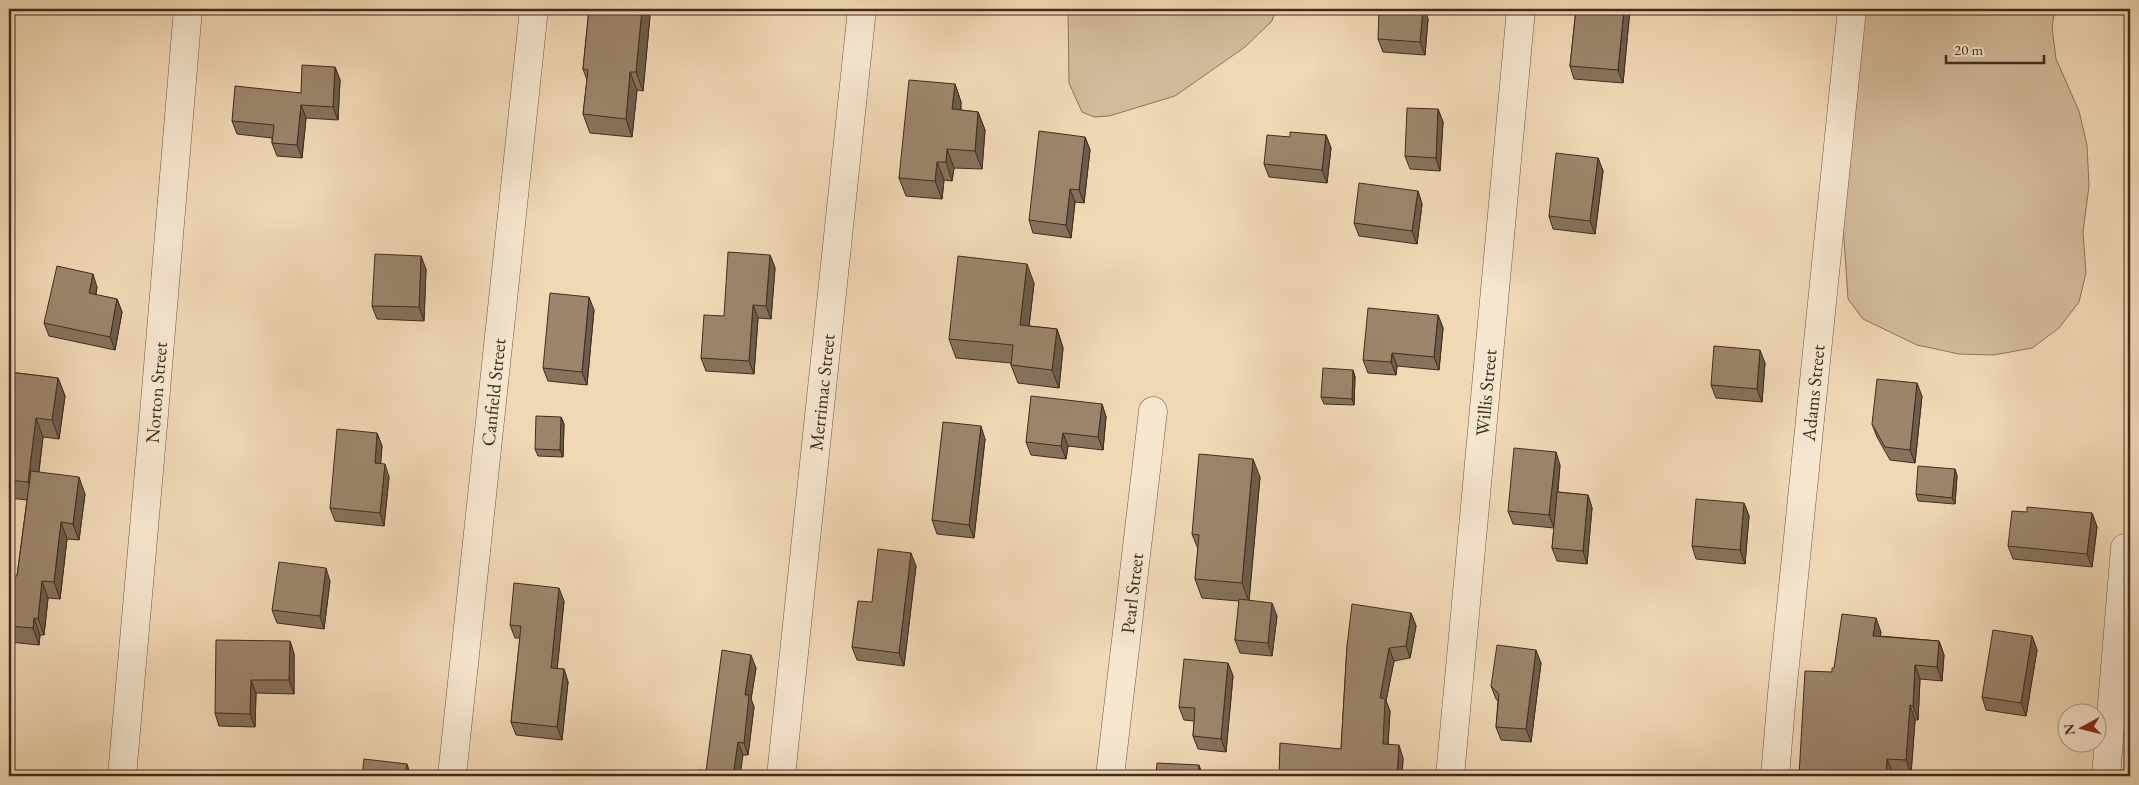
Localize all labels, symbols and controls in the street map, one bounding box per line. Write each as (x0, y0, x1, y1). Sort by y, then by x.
scale bar (1946, 32, 2044, 64)
text: 20 m (1954, 40, 1983, 59)
street label: Merrimac Street (803, 333, 841, 452)
street label: Canfield Street (475, 337, 512, 447)
street label: Norton Street (140, 341, 173, 444)
street label: Adams Street (1796, 343, 1831, 443)
street label: Willis Street (1470, 348, 1502, 437)
street label: Pearl Street (1115, 552, 1149, 635)
north arrow (2056, 702, 2106, 752)
text: N (2059, 722, 2079, 736)

